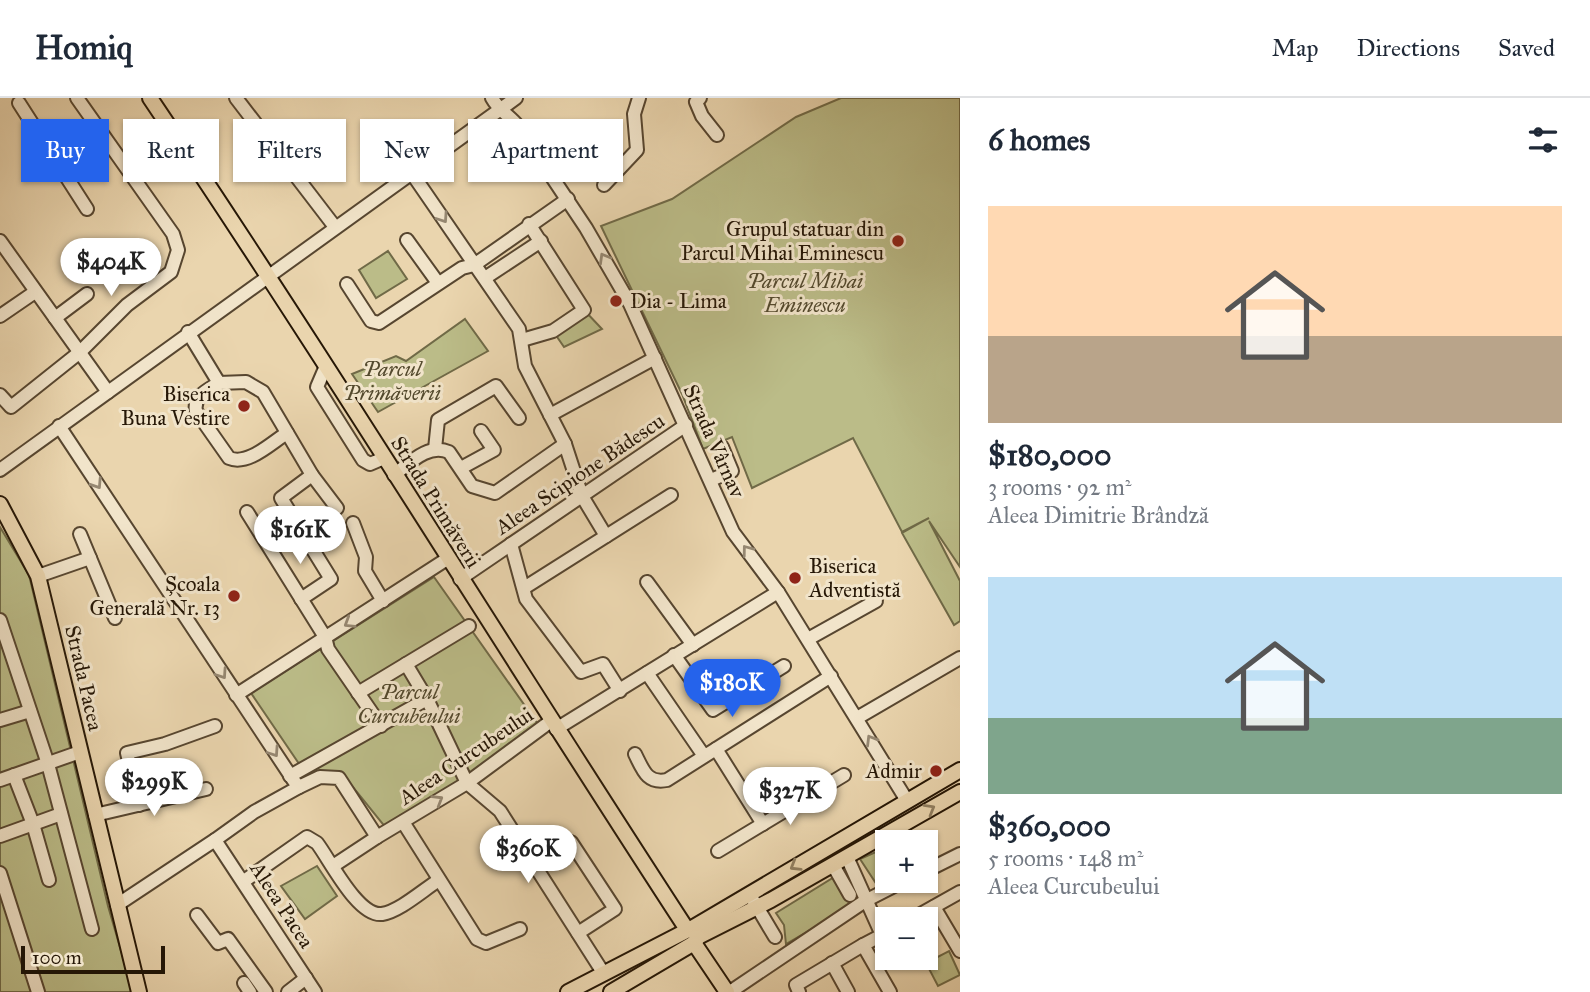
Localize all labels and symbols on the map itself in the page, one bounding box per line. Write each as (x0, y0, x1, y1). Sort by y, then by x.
one-way arrow (435, 211, 448, 224)
place label: Grupul statuar din Parcul Mihai Eminescu (681, 216, 884, 266)
marker: Grupul statuar din Parcul Mihai Eminescu (890, 233, 906, 249)
pin: $404K (62, 238, 160, 298)
one-way arrow (599, 253, 612, 265)
park label: Parcul Mihai Eminescu (747, 268, 863, 318)
place label: Dia - Lima (630, 288, 727, 314)
marker: Dia - Lima (608, 293, 624, 309)
park label: Parcul Primăverii (343, 356, 441, 406)
street label: Strada Vârnav (677, 380, 751, 502)
place label: Biserica Buna Vestire (121, 381, 230, 431)
marker: Biserica Buna Vestire (236, 398, 252, 414)
street label: Aleea Scipione Bădescu (490, 408, 670, 541)
street label: Strada Primăverii (385, 431, 487, 573)
one-way arrow (88, 476, 101, 489)
pin: $161K (251, 506, 349, 566)
one-way arrow (743, 545, 756, 557)
place label: Biserica Adventistă (808, 553, 901, 603)
marker: Biserica Adventistă (787, 570, 803, 586)
place label: Școala Generală Nr. 13 (90, 571, 220, 621)
marker: Școala Generală Nr. 13 (226, 588, 242, 604)
one-way arrow (343, 614, 356, 627)
street label: Strada Pacea (59, 623, 109, 733)
pin: $180K (683, 660, 781, 719)
one-way arrow (213, 666, 226, 679)
park label: Parcul Curcubeului (358, 679, 460, 729)
street label: Aleea Curcubeului (393, 701, 538, 811)
one-way arrow (866, 735, 879, 748)
one-way arrow (266, 744, 278, 757)
pin: $299K (105, 758, 203, 818)
place label: Admir (865, 758, 922, 784)
marker: Admir (928, 763, 944, 779)
pin: $327K (741, 768, 839, 827)
one-way arrow (431, 796, 444, 809)
one-way arrow (922, 804, 935, 817)
pin: $360K (479, 826, 577, 885)
street label: Aleea Pacea (244, 856, 320, 953)
one-way arrow (790, 857, 803, 870)
scale bar (21, 943, 164, 975)

